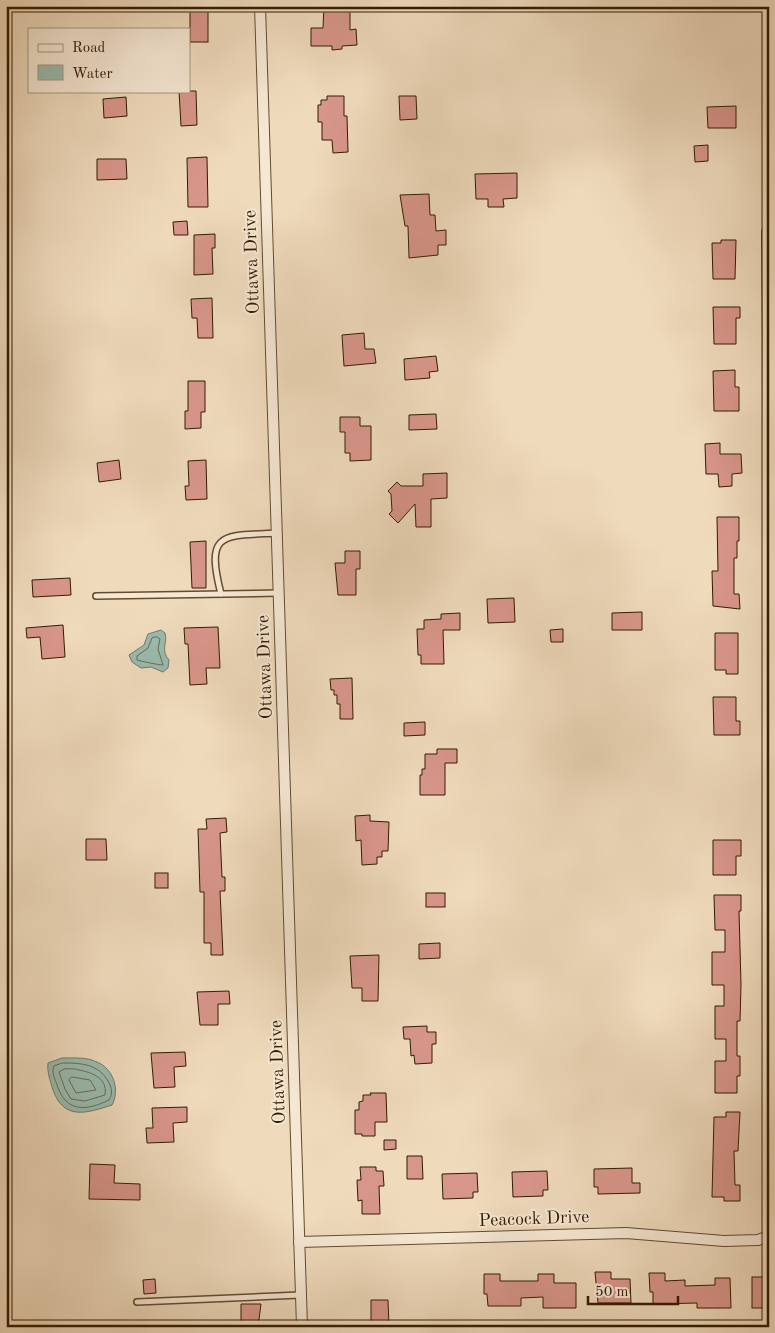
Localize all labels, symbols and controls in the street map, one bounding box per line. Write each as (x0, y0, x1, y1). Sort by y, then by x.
legend (28, 28, 190, 92)
text: Road (72, 41, 106, 56)
text: Water (72, 67, 113, 82)
street label: Ottawa Drive (241, 210, 263, 314)
street label: Ottawa Drive (254, 615, 276, 719)
street label: Ottawa Drive (267, 1020, 289, 1124)
street label: Peacock Drive (478, 1208, 590, 1230)
scale bar (588, 1273, 678, 1305)
text: 50 m (595, 1285, 629, 1300)

